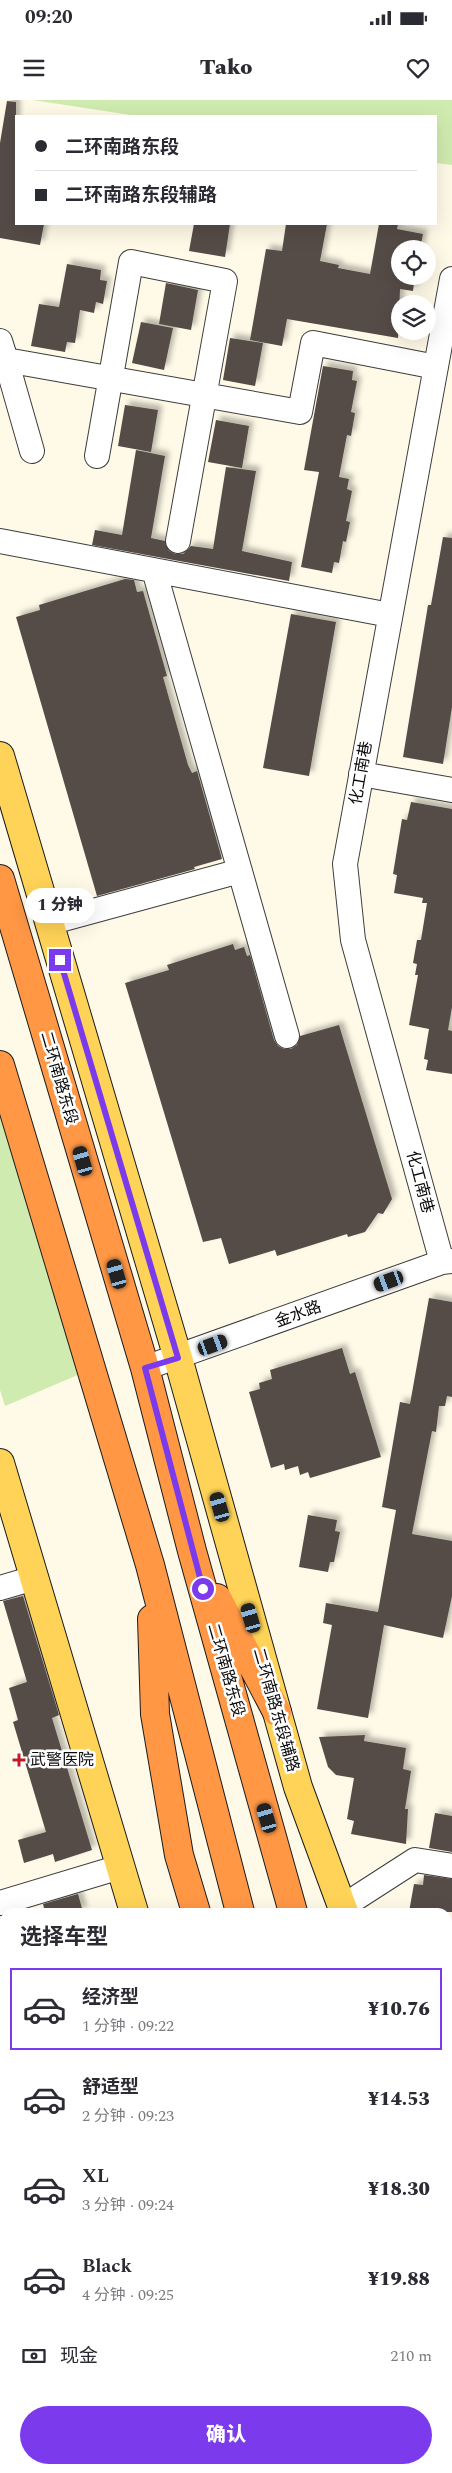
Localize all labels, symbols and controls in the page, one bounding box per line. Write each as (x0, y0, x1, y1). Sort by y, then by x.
text: 09:20 (25, 3, 73, 32)
text: Tako (200, 51, 252, 84)
icon: menu (20, 54, 48, 82)
icon: heart (404, 54, 432, 82)
text: 二环南路东段 (65, 133, 179, 162)
text: 二环南路东段辅路 (65, 181, 217, 210)
map controls (391, 240, 436, 340)
button: locate (391, 240, 436, 285)
button: layers (391, 295, 436, 340)
street label: 化工南巷 (344, 739, 378, 807)
callout: 1 分钟 (25, 888, 95, 922)
text: 1 分钟 (37, 893, 83, 917)
route end (49, 949, 71, 971)
street label: 二环南路东段 (34, 1029, 84, 1127)
car (71, 1145, 94, 1177)
street label: 化工南巷 (400, 1148, 440, 1216)
car (105, 1258, 128, 1290)
car (372, 1269, 405, 1293)
street label: 金水路 (271, 1295, 325, 1333)
car (196, 1333, 229, 1357)
car (208, 1491, 231, 1523)
route start (192, 1578, 214, 1600)
car (239, 1602, 262, 1634)
street label: 二环南路东段 (201, 1621, 251, 1719)
street label: 二环南路东段辅路 (247, 1645, 305, 1775)
place label: 武警医院 (30, 1748, 94, 1772)
marker: 武警医院 (12, 1753, 26, 1767)
car (255, 1802, 278, 1834)
text: 选择车型 (20, 1921, 108, 1954)
text: 经济型 (82, 1983, 139, 2012)
icon: car (22, 1987, 67, 2032)
text: ¥10.76 (368, 1995, 430, 2024)
text: 1 分钟 · 09:22 (82, 2014, 174, 2038)
text: 舒适型 (82, 2073, 139, 2102)
icon: car (22, 2077, 67, 2122)
text: ¥14.53 (368, 2085, 430, 2114)
text: 2 分钟 · 09:23 (82, 2104, 174, 2128)
text: XL (82, 2162, 109, 2191)
icon: car (22, 2167, 67, 2212)
text: ¥18.30 (368, 2175, 430, 2204)
text: 3 分钟 · 09:24 (82, 2193, 174, 2217)
text: Black (82, 2252, 132, 2281)
icon: car (22, 2257, 67, 2302)
text: ¥19.88 (368, 2265, 430, 2294)
text: 4 分钟 · 09:25 (82, 2283, 174, 2307)
icon: cash (20, 2342, 48, 2370)
text: 现金 (60, 2342, 98, 2371)
text: 210 m (390, 2344, 432, 2368)
button: 确认 (20, 2406, 432, 2464)

